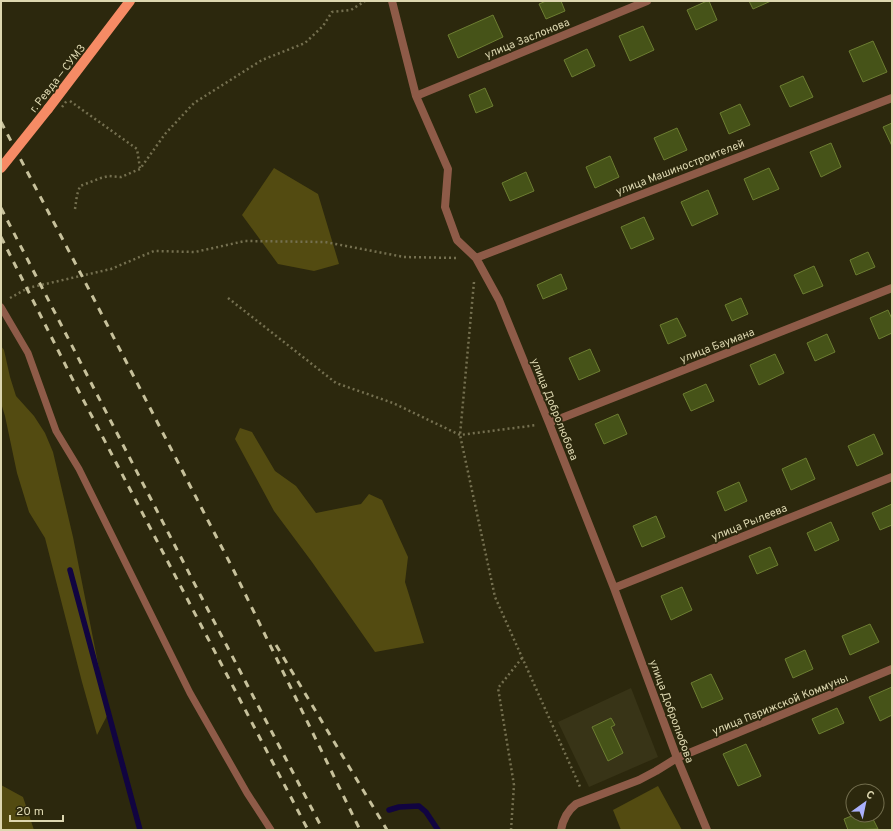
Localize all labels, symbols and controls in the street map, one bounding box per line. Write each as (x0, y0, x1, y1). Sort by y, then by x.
street label: улица Заслонова (483, 15, 572, 62)
street label: г. Ревда — СУМЗ (27, 42, 89, 116)
street label: улица Машиностроителей (614, 137, 747, 199)
street label: улица Баумана (678, 325, 757, 367)
street label: улица Добролюбова (527, 356, 581, 463)
street label: улица Рылеева (709, 501, 790, 545)
street label: улица Добролюбова (646, 658, 696, 765)
street label: улица Парижской Коммуны (710, 671, 850, 739)
north arrow (845, 783, 885, 823)
text: С (863, 788, 877, 803)
scale bar (10, 797, 63, 823)
text: 20 m (16, 804, 44, 820)

